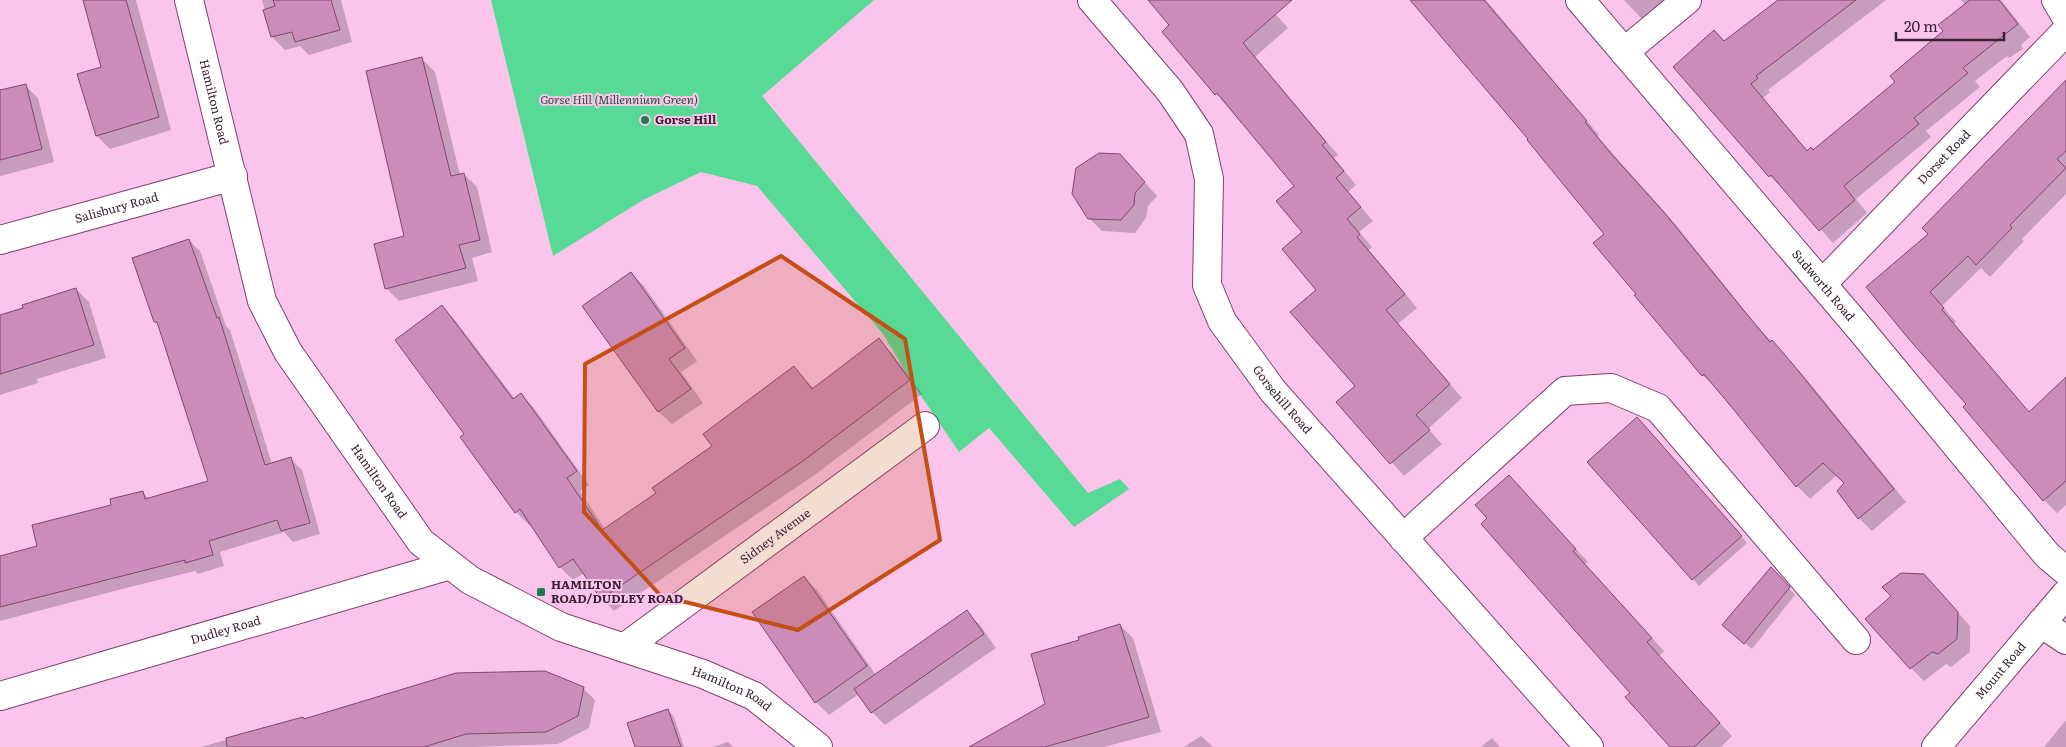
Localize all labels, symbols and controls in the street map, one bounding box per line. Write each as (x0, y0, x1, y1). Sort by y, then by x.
scale bar (1896, 10, 2004, 42)
text: 20 m (1904, 14, 1938, 37)
street label: Hamilton Road (196, 57, 234, 147)
park label: Gorse Hill (Millennium Green) (540, 90, 698, 108)
place label: Gorse Hill (655, 110, 717, 128)
marker: Gorse Hill (639, 114, 651, 126)
street label: Dorset Road (1913, 125, 1975, 188)
street label: Salisbury Road (73, 187, 161, 227)
street label: Sudworth Road (1788, 245, 1860, 325)
street label: Gorsehill Road (1249, 361, 1317, 438)
street label: Hamilton Road (347, 440, 412, 522)
street label: Sidney Avenue (736, 503, 814, 568)
place label: HAMILTON ROAD/DUDLEY ROAD (551, 575, 683, 607)
marker: HAMILTON ROAD/DUDLEY ROAD (535, 586, 547, 598)
street label: Dudley Road (188, 610, 263, 648)
street label: Mount Road (1970, 637, 2030, 703)
street label: Hamilton Road (690, 661, 777, 715)

